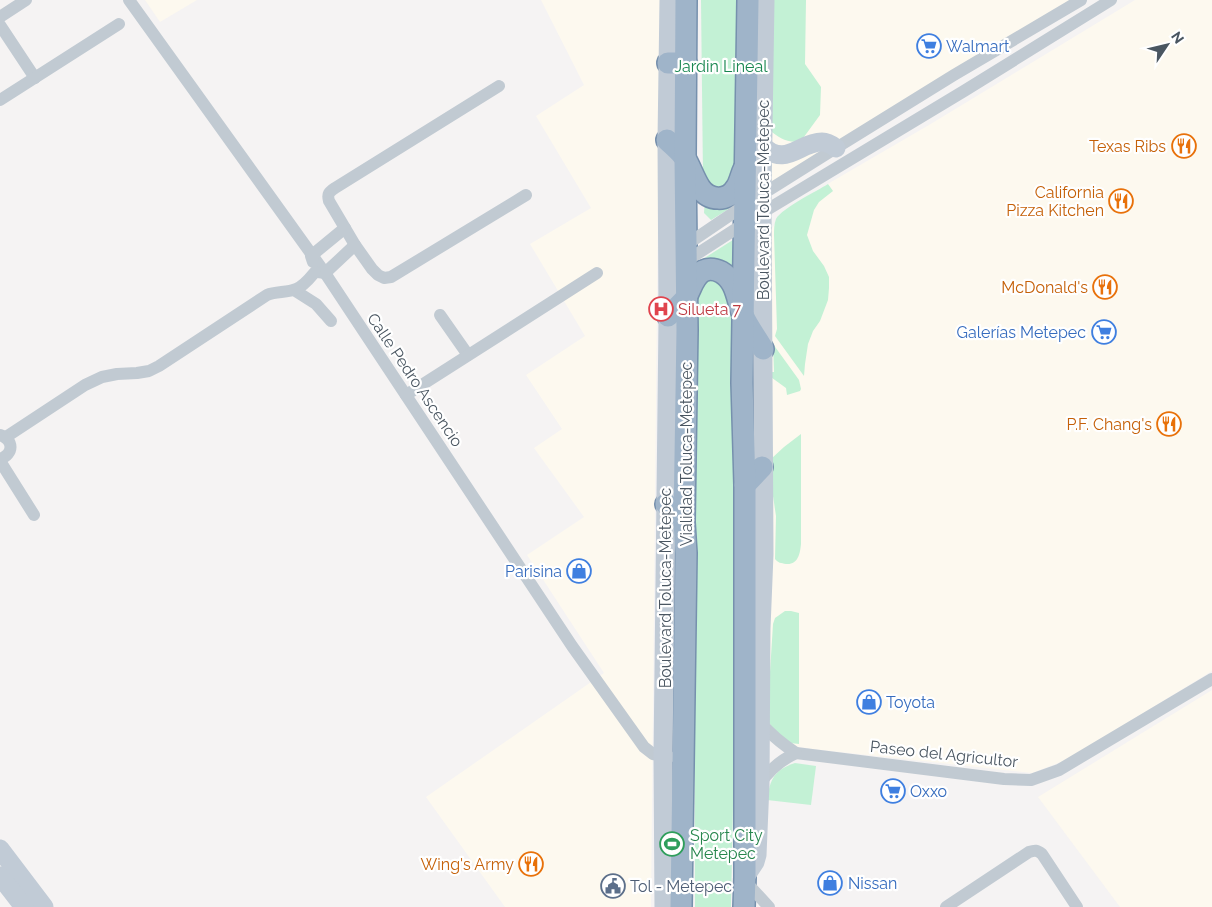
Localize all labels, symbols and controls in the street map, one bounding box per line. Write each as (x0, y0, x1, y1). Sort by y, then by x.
north arrow (1142, 20, 1192, 70)
text: N (1168, 29, 1187, 47)
supermarket icon: Walmart (916, 33, 942, 59)
place label: Walmart (946, 37, 1010, 56)
park label: Jardin Lineal (674, 57, 768, 76)
street label: Boulevard Toluca-Metepec (754, 99, 773, 300)
restaurant icon: Texas Ribs (1171, 133, 1197, 159)
place label: Texas Ribs (1089, 137, 1166, 156)
place label: California Pizza Kitchen (1006, 183, 1104, 220)
restaurant icon: California Pizza Kitchen (1108, 188, 1134, 214)
restaurant icon: McDonald's (1092, 274, 1118, 300)
place label: McDonald's (1001, 278, 1088, 297)
hospital icon: Silueta 7 (648, 296, 674, 322)
place label: Silueta 7 (678, 300, 742, 319)
street label: Calle Pedro Ascencio (363, 310, 467, 450)
supermarket icon: Galerías Metepec (1091, 319, 1117, 345)
place label: Galerías Metepec (957, 323, 1086, 342)
street label: Vialidad Toluca-Metepec (677, 361, 696, 546)
restaurant icon: P.F. Chang's (1156, 411, 1182, 437)
place label: P.F. Chang's (1066, 415, 1152, 434)
street label: Boulevard Toluca-Metepec (656, 487, 675, 688)
shop icon: Parisina (566, 558, 592, 584)
place label: Parisina (505, 562, 562, 581)
shop icon: Toyota (856, 689, 882, 715)
place label: Toyota (886, 693, 935, 712)
street label: Paseo del Agricultor (869, 737, 1019, 771)
supermarket icon: Oxxo (880, 778, 906, 804)
place label: Oxxo (910, 782, 947, 801)
place label: Sport City Metepec (690, 826, 763, 863)
sports icon: Sport City Metepec (659, 831, 685, 857)
restaurant icon: Wing's Army (518, 851, 544, 877)
place label: Wing's Army (421, 855, 514, 874)
shop icon: Nissan (817, 870, 843, 896)
public building icon: Tol - Metepec (600, 873, 626, 899)
place label: Nissan (848, 874, 897, 893)
place label: Tol - Metepec (630, 877, 732, 896)

